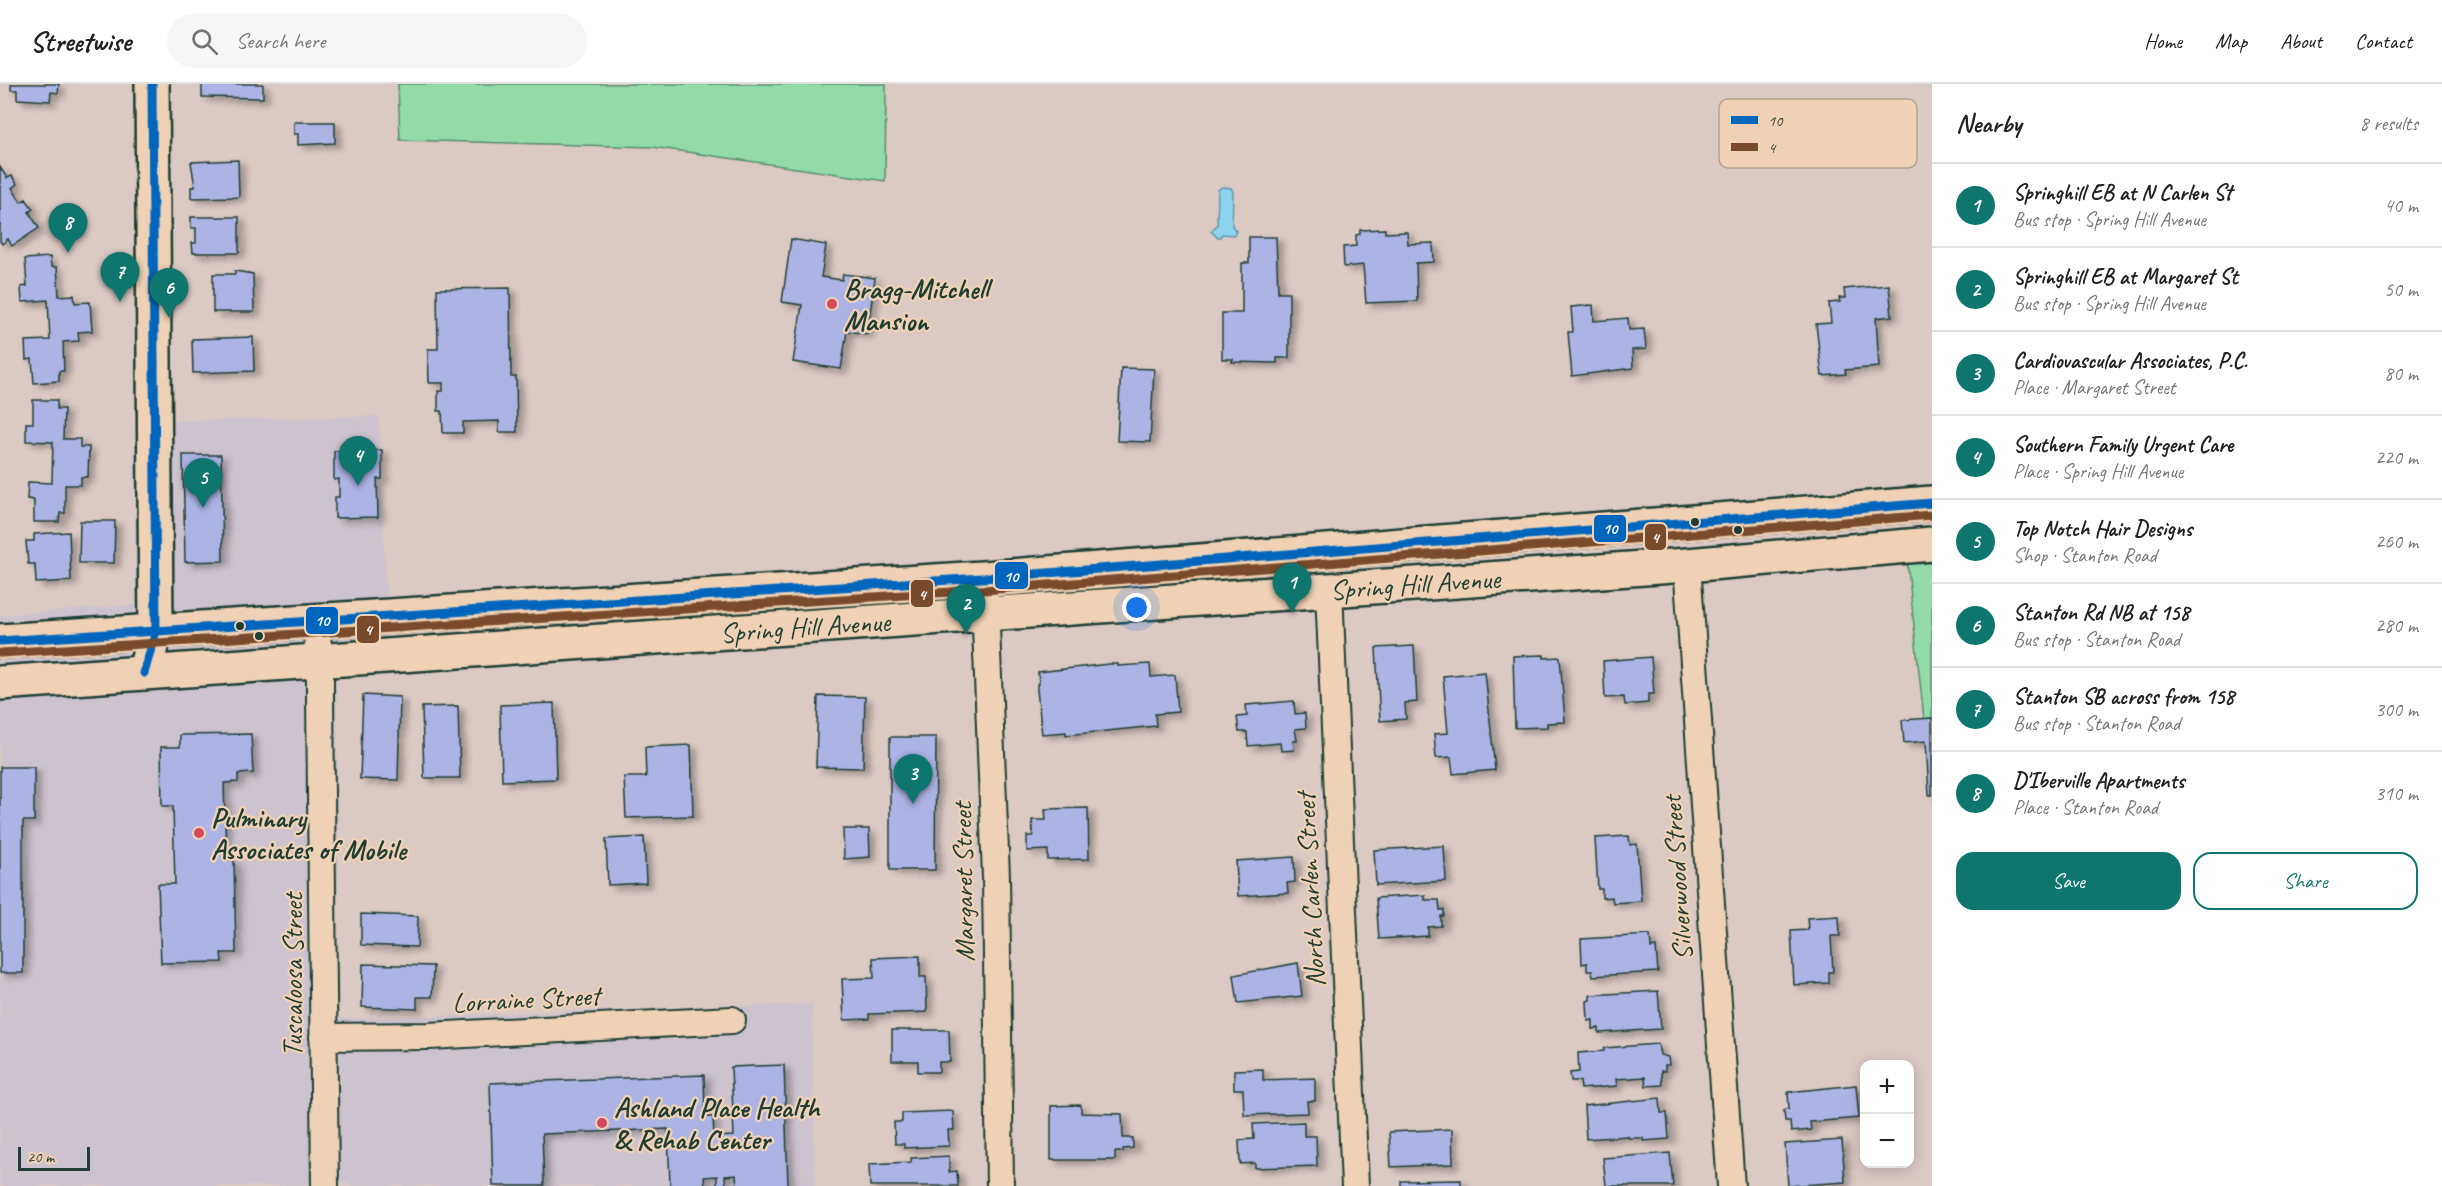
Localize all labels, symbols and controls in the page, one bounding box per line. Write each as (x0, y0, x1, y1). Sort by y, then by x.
search box (167, 14, 587, 68)
text: Streetwise (30, 24, 131, 59)
icon: search (188, 25, 221, 58)
text: Search here (236, 27, 325, 55)
text: Home (2144, 28, 2182, 54)
text: Map (2215, 28, 2247, 54)
text: About (2280, 28, 2322, 54)
text: Contact (2355, 28, 2412, 54)
legend (1719, 99, 1917, 168)
text: Nearby (1956, 107, 2021, 140)
text: 10 (1768, 111, 1784, 131)
text: 8 results (2359, 111, 2418, 136)
text: 4 (1768, 138, 1777, 158)
text: Springhill EB at N Carlen St (2013, 179, 2232, 207)
text: 1 (1971, 193, 1980, 218)
text: 40 m (2384, 193, 2418, 218)
pin: 8 (48, 204, 88, 253)
text: Bus stop · Spring Hill Avenue (2013, 207, 2206, 232)
pin: 7 (100, 252, 140, 302)
text: Springhill EB at Margaret St (2013, 263, 2238, 291)
pin: 6 (150, 268, 188, 318)
place label: Bragg-Mitchell Mansion (844, 271, 993, 338)
text: 2 (1971, 277, 1980, 302)
text: 50 m (2384, 277, 2418, 302)
text: Bus stop · Spring Hill Avenue (2013, 291, 2206, 316)
marker: Bragg-Mitchell Mansion (825, 297, 839, 311)
text: Cardiovascular Associates, P.C. (2013, 347, 2247, 375)
text: 3 (1971, 361, 1980, 386)
text: 80 m (2384, 361, 2418, 386)
text: Place · Margaret Street (2013, 375, 2175, 400)
text: Southern Family Urgent Care (2013, 431, 2233, 459)
pin: 4 (338, 436, 378, 486)
text: 4 (1971, 445, 1980, 470)
text: 220 m (2375, 445, 2418, 470)
pin: 5 (184, 458, 222, 508)
text: Place · Spring Hill Avenue (2013, 459, 2183, 484)
line badge: 10 (1593, 514, 1627, 543)
text: Top Notch Hair Designs (2013, 515, 2192, 543)
unlabelled marker (1689, 516, 1701, 528)
text: 10 (1603, 519, 1619, 539)
line badge: 4 (1644, 523, 1667, 551)
unlabelled marker (1732, 524, 1744, 536)
text: 4 (1651, 528, 1660, 548)
text: 5 (1971, 529, 1980, 554)
text: 260 m (2375, 529, 2418, 554)
text: Shop · Stanton Road (2013, 543, 2157, 568)
street label: Spring Hill Avenue (1329, 560, 1503, 607)
line badge: 10 (994, 561, 1029, 590)
pin: 1 (1272, 564, 1312, 613)
text: 10 (1004, 567, 1020, 587)
line badge: 4 (910, 579, 934, 608)
pin: 2 (946, 584, 986, 634)
text: 4 (918, 585, 927, 605)
your location (1122, 593, 1151, 622)
text: Stanton Rd NB at 158 (2013, 599, 2189, 627)
street label: Spring Hill Avenue (719, 603, 893, 650)
line badge: 10 (305, 606, 339, 635)
text: 10 (315, 611, 331, 631)
text: 6 (1971, 613, 1980, 638)
text: 280 m (2375, 613, 2418, 638)
line badge: 4 (356, 615, 380, 644)
unlabelled marker (234, 620, 246, 632)
text: 4 (364, 620, 373, 640)
text: Bus stop · Stanton Road (2013, 627, 2180, 652)
unlabelled marker (253, 630, 265, 642)
text: Stanton SB across from 158 (2013, 683, 2234, 711)
text: 7 (1971, 697, 1980, 722)
text: 300 m (2375, 697, 2418, 722)
text: Bus stop · Stanton Road (2013, 711, 2180, 736)
pin: 3 (894, 754, 932, 804)
text: D'Iberville Apartments (2013, 767, 2184, 795)
text: 8 (1971, 781, 1980, 806)
text: 310 m (2375, 781, 2418, 806)
street label: North Carlen Street (1287, 788, 1333, 988)
street label: Silverwood Street (1654, 792, 1700, 962)
text: Place · Stanton Road (2013, 795, 2158, 820)
street label: Margaret Street (944, 799, 982, 962)
place label: Pulminary Associates of Mobile (211, 800, 409, 867)
marker: Pulminary Associates of Mobile (192, 826, 206, 840)
button: Save (1956, 852, 2181, 910)
button: Share (2193, 852, 2418, 910)
street label: Tuscaloosa Street (275, 890, 310, 1057)
street label: Lorraine Street (451, 977, 604, 1020)
map controls (1860, 1060, 1914, 1168)
button: + (1860, 1060, 1914, 1114)
place label: Ashland Place Health & Rehab Center (614, 1090, 821, 1157)
button: − (1860, 1114, 1914, 1168)
marker: Ashland Place Health & Rehab Center (595, 1116, 609, 1130)
scale bar (18, 1144, 90, 1172)
text: 20 m (27, 1147, 54, 1167)

